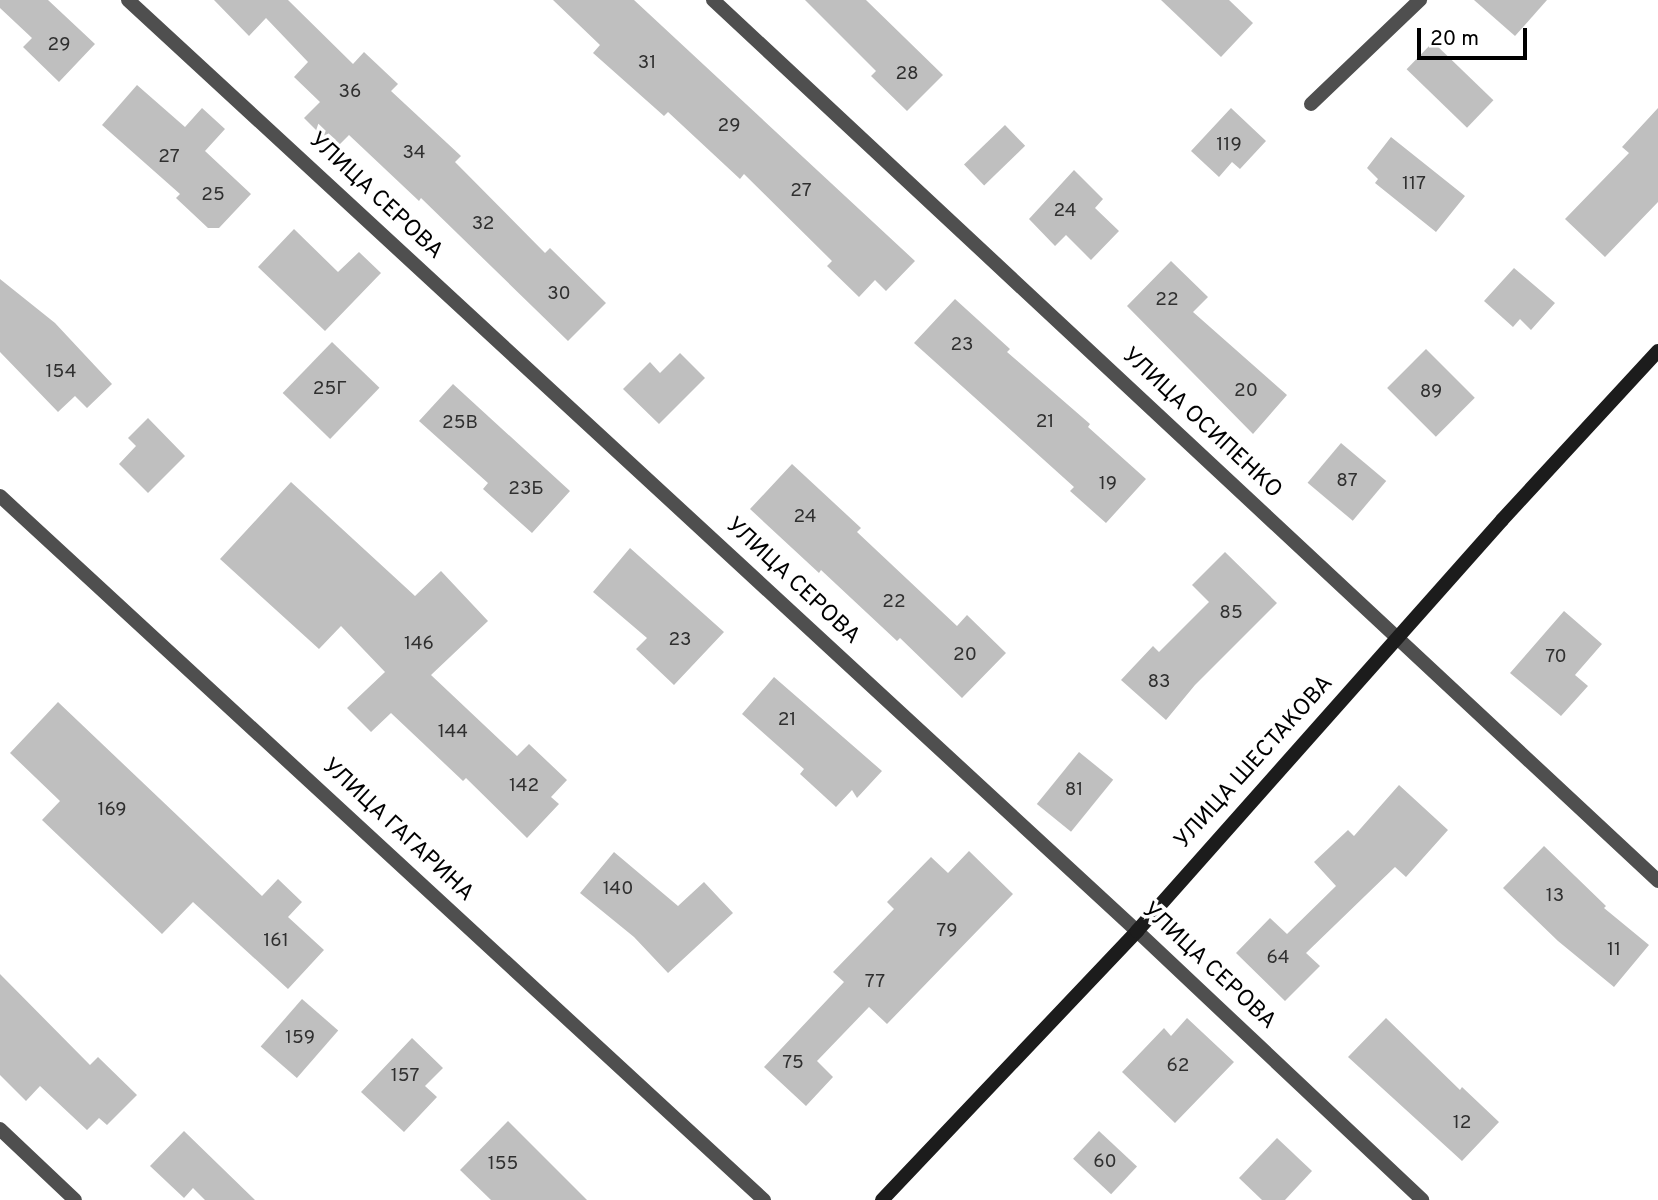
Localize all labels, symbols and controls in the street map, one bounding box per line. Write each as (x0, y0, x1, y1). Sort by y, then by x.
scale bar (1420, 14, 1530, 58)
text: 20 m (1430, 26, 1479, 53)
house number: 29 (48, 35, 70, 57)
house number: 31 (638, 53, 656, 75)
house number: 28 (895, 64, 919, 86)
house number: 36 (339, 82, 361, 104)
house number: 29 (718, 116, 740, 138)
street label: УЛИЦА СЕРОВА (302, 127, 448, 267)
house number: 119 (1216, 135, 1242, 157)
house number: 34 (402, 143, 426, 165)
house number: 27 (158, 147, 180, 169)
house number: 117 (1402, 174, 1426, 196)
house number: 27 (790, 181, 812, 203)
house number: 25 (201, 185, 225, 207)
house number: 24 (1053, 201, 1077, 223)
house number: 32 (472, 214, 494, 236)
house number: 30 (547, 284, 571, 306)
house number: 22 (1155, 290, 1179, 312)
house number: 23 (950, 335, 974, 357)
street label: УЛИЦА ОСИПЕНКО (1115, 343, 1287, 505)
house number: 154 (45, 362, 77, 384)
house number: 25Г (313, 379, 347, 401)
house number: 20 (1234, 381, 1258, 403)
house number: 89 (1420, 382, 1442, 404)
house number: 21 (1036, 412, 1054, 434)
house number: 25В (442, 413, 478, 435)
house number: 87 (1336, 471, 1358, 493)
house number: 19 (1099, 474, 1117, 496)
house number: 23Б (508, 479, 544, 501)
house number: 24 (793, 507, 817, 529)
street label: УЛИЦА СЕРОВА (719, 512, 865, 652)
house number: 22 (882, 592, 906, 614)
house number: 85 (1219, 603, 1243, 625)
house number: 23 (668, 630, 692, 652)
house number: 146 (404, 634, 434, 656)
house number: 20 (953, 645, 977, 667)
house number: 70 (1545, 647, 1567, 669)
street label: УЛИЦА ШЕСТАКОВА (1170, 670, 1340, 856)
house number: 83 (1147, 672, 1171, 694)
house number: 21 (778, 710, 796, 732)
house number: 144 (438, 722, 468, 744)
street label: УЛИЦА ГАГАРИНА (315, 753, 479, 909)
house number: 142 (509, 776, 539, 798)
house number: 81 (1065, 780, 1083, 802)
house number: 169 (97, 800, 127, 822)
house number: 140 (603, 879, 633, 901)
house number: 13 (1546, 886, 1564, 908)
street label: УЛИЦА СЕРОВА (1135, 897, 1281, 1037)
house number: 79 (936, 921, 958, 943)
house number: 161 (263, 931, 289, 953)
house number: 11 (1607, 940, 1621, 962)
house number: 64 (1266, 948, 1290, 970)
house number: 77 (865, 972, 885, 994)
house number: 159 (285, 1028, 315, 1050)
house number: 75 (782, 1053, 804, 1075)
house number: 62 (1167, 1056, 1189, 1078)
house number: 157 (391, 1066, 419, 1088)
house number: 12 (1453, 1113, 1471, 1135)
house number: 60 (1093, 1152, 1117, 1174)
house number: 155 (488, 1154, 518, 1176)

